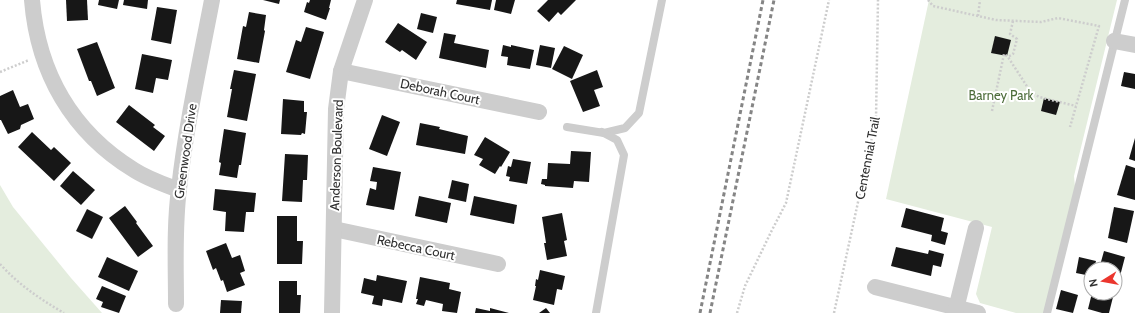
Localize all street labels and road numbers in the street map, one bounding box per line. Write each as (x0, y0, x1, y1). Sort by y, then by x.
street label: Deborah Court (399, 75, 482, 107)
street label: Anderson Boulevard (326, 99, 346, 211)
street label: Greenwood Drive (170, 102, 200, 200)
street label: Centennial Trail (851, 115, 883, 201)
street label: Rebecca Court (376, 231, 457, 263)

